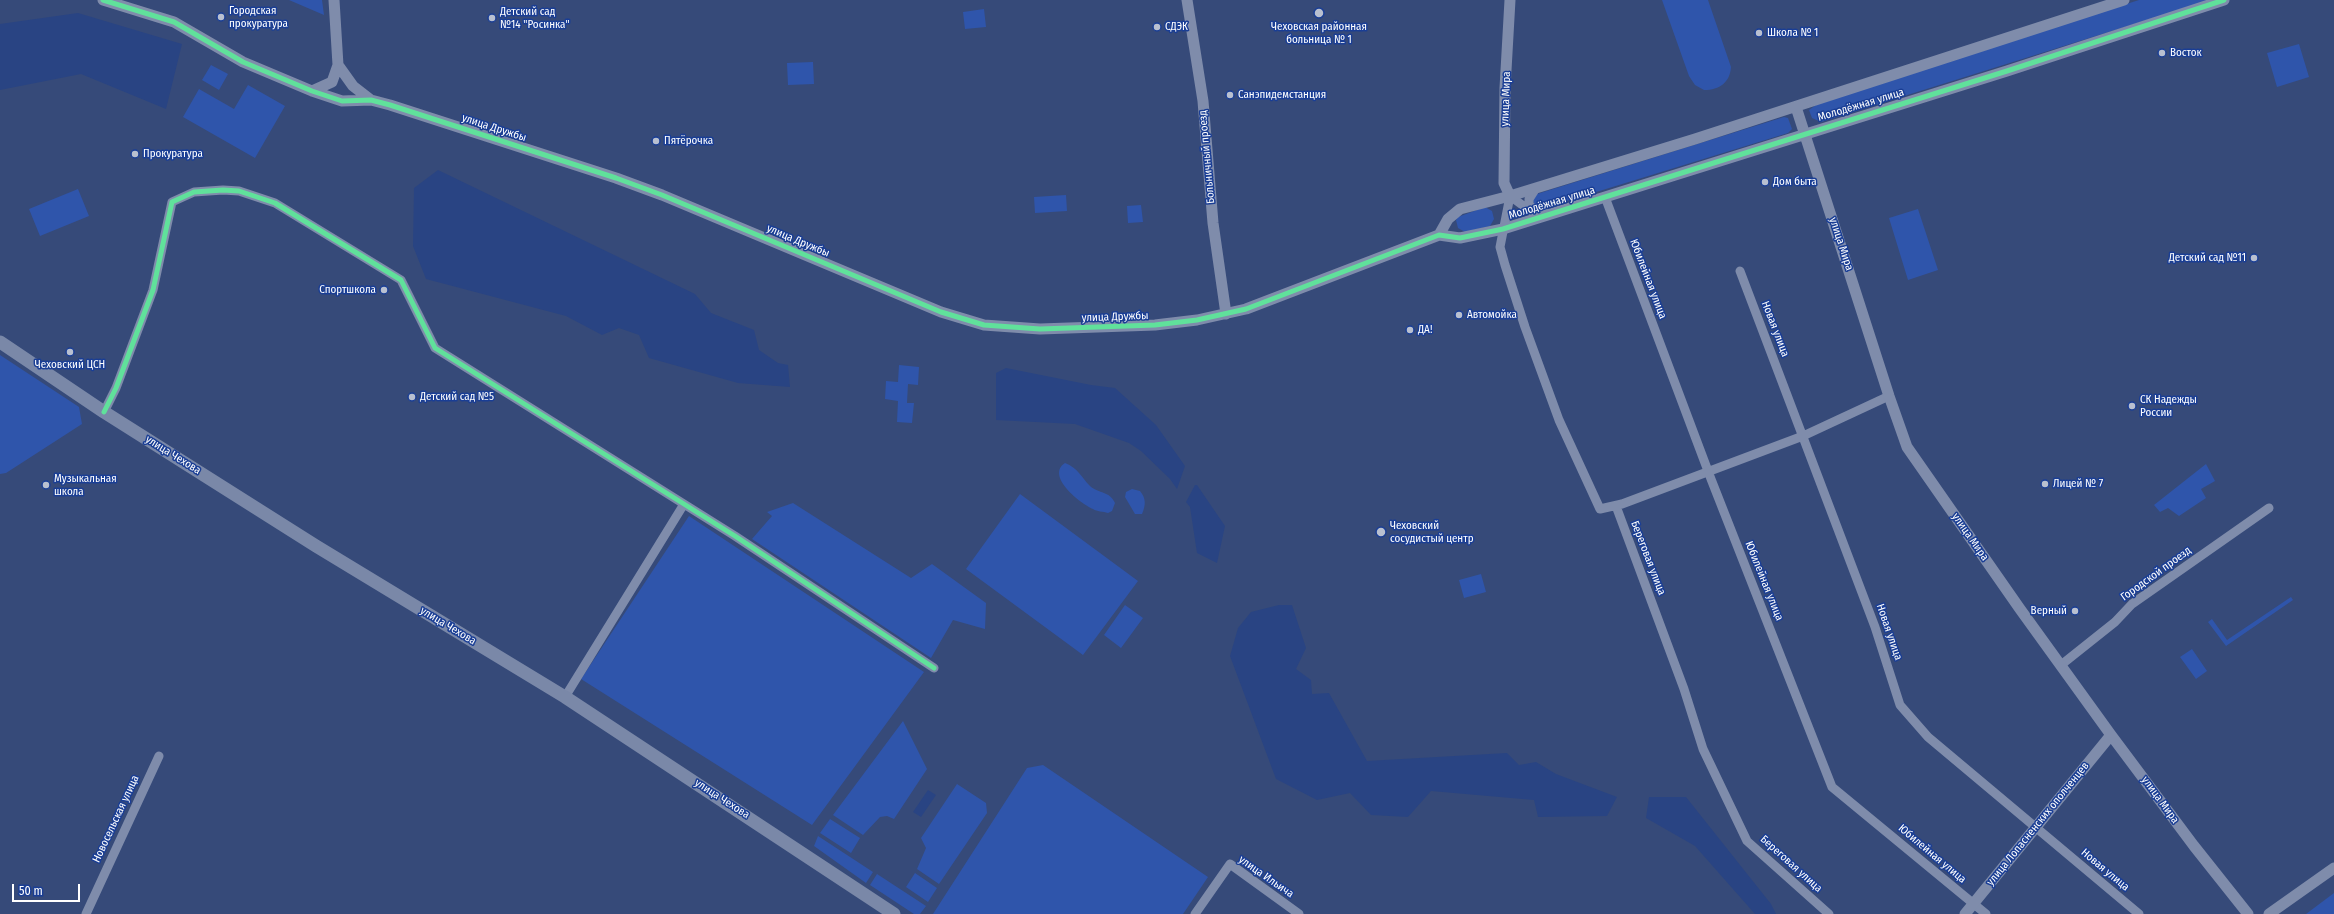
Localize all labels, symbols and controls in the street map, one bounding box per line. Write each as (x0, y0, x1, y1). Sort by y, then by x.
place label: Городская прокуратура (229, 4, 288, 30)
place label: Детский сад №14 "Росинка" (500, 5, 570, 31)
marker: Чеховская районная больница № 1 (1313, 7, 1325, 19)
marker: Городская прокуратура (216, 12, 226, 22)
marker: Детский сад №14 "Росинка" (487, 13, 497, 23)
place label: СДЭК (1165, 20, 1188, 34)
place label: Чеховская районная больница № 1 (1271, 20, 1367, 46)
marker: СДЭК (1152, 22, 1162, 32)
place label: Школа № 1 (1767, 26, 1818, 40)
marker: Школа № 1 (1754, 28, 1764, 38)
place label: Восток (2170, 46, 2202, 60)
marker: Восток (2157, 48, 2167, 58)
street label: улица Мира (1498, 71, 1514, 127)
street label: Молодёжная улица (1816, 86, 1906, 124)
place label: Санэпидемстанция (1238, 88, 1326, 102)
marker: Санэпидемстанция (1225, 90, 1235, 100)
street label: Больничный проезд (1196, 110, 1218, 204)
street label: улица Дружбы (460, 111, 528, 145)
place label: Пятёрочка (664, 134, 713, 148)
marker: Пятёрочка (651, 136, 661, 146)
place label: Прокуратура (143, 147, 203, 161)
marker: Прокуратура (130, 149, 140, 159)
place label: Дом быта (1773, 175, 1817, 189)
marker: Дом быта (1760, 177, 1770, 187)
street label: Молодёжная улица (1507, 184, 1597, 222)
street label: улица Мира (1826, 216, 1856, 272)
street label: улица Дружбы (765, 222, 831, 260)
street label: Юбилейная улица (1627, 237, 1669, 321)
place label: Детский сад №11 (2169, 251, 2246, 265)
marker: Детский сад №11 (2249, 253, 2259, 263)
place label: Спортшкола (319, 283, 376, 297)
marker: Спортшкола (379, 285, 389, 295)
street label: Новая улица (1758, 299, 1792, 359)
place label: Автомойка (1467, 308, 1517, 322)
street label: улица Дружбы (1081, 309, 1149, 325)
marker: Автомойка (1454, 310, 1464, 320)
place label: ДА! (1418, 323, 1432, 337)
marker: ДА! (1405, 325, 1415, 335)
marker: Чеховский ЦСН (65, 347, 75, 357)
place label: Чеховский ЦСН (35, 358, 105, 372)
place label: Детский сад №5 (420, 390, 494, 404)
marker: Детский сад №5 (407, 392, 417, 402)
place label: СК Надежды России (2140, 393, 2197, 419)
marker: СК Надежды России (2127, 401, 2137, 411)
street label: улица Чехова (143, 433, 203, 477)
place label: Музыкальная школа (54, 472, 117, 498)
place label: Лицей № 7 (2053, 477, 2103, 491)
marker: Лицей № 7 (2040, 479, 2050, 489)
marker: Музыкальная школа (41, 480, 51, 490)
street label: улица Мира (1949, 511, 1991, 563)
place label: Чеховский сосудистый центр (1390, 519, 1474, 545)
street label: Береговая улица (1628, 519, 1668, 597)
marker: Чеховский сосудистый центр (1375, 526, 1387, 538)
street label: Юбилейная улица (1742, 539, 1786, 623)
street label: Городской проезд (2118, 544, 2194, 604)
street label: Новая улица (1873, 602, 1905, 662)
street label: улица Чехова (418, 604, 478, 648)
place label: Верный (2031, 604, 2067, 618)
marker: Верный (2070, 606, 2080, 616)
street label: улица Лопасненских ополченцев (1984, 760, 2092, 888)
street label: Новосельская улица (90, 773, 142, 865)
street label: улица Мира (2138, 774, 2182, 826)
street label: улица Чехова (692, 776, 752, 822)
street label: Юбилейная улица (1895, 822, 1969, 886)
street label: Береговая улица (1757, 833, 1825, 895)
street label: Новая улица (2078, 846, 2132, 894)
street label: улица Ильича (1236, 853, 1296, 901)
scale bar (14, 876, 82, 902)
text: 50 m (19, 884, 43, 898)

